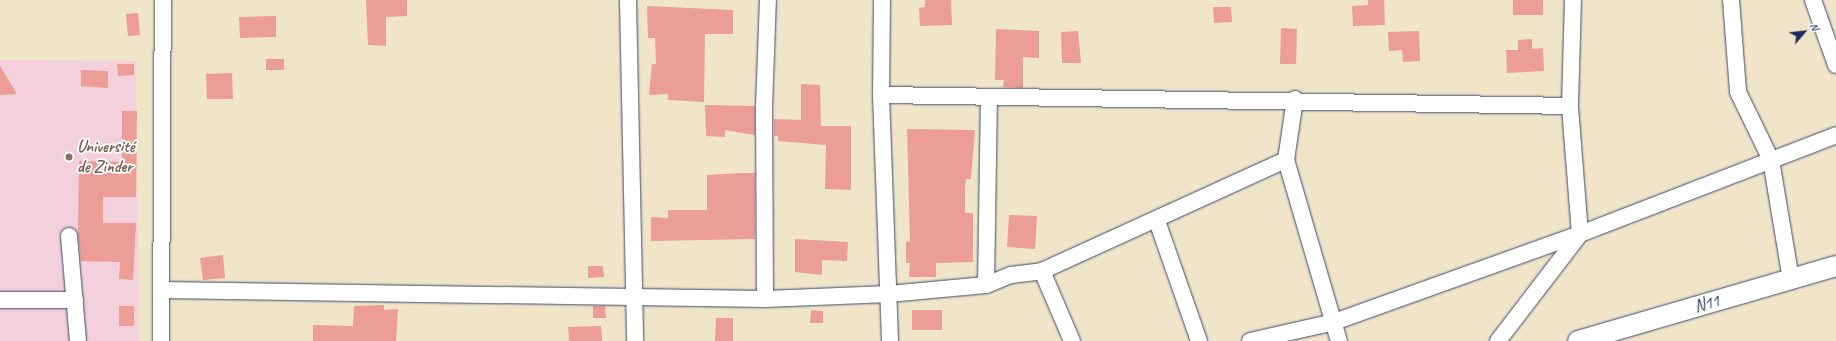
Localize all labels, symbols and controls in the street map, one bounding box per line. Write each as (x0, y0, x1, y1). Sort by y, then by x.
north arrow (1784, 12, 1824, 52)
text: N (1807, 20, 1822, 33)
place label: Université de Zinder (77, 137, 134, 177)
marker: Université de Zinder (64, 152, 74, 162)
street label: N11 (1692, 291, 1722, 317)

